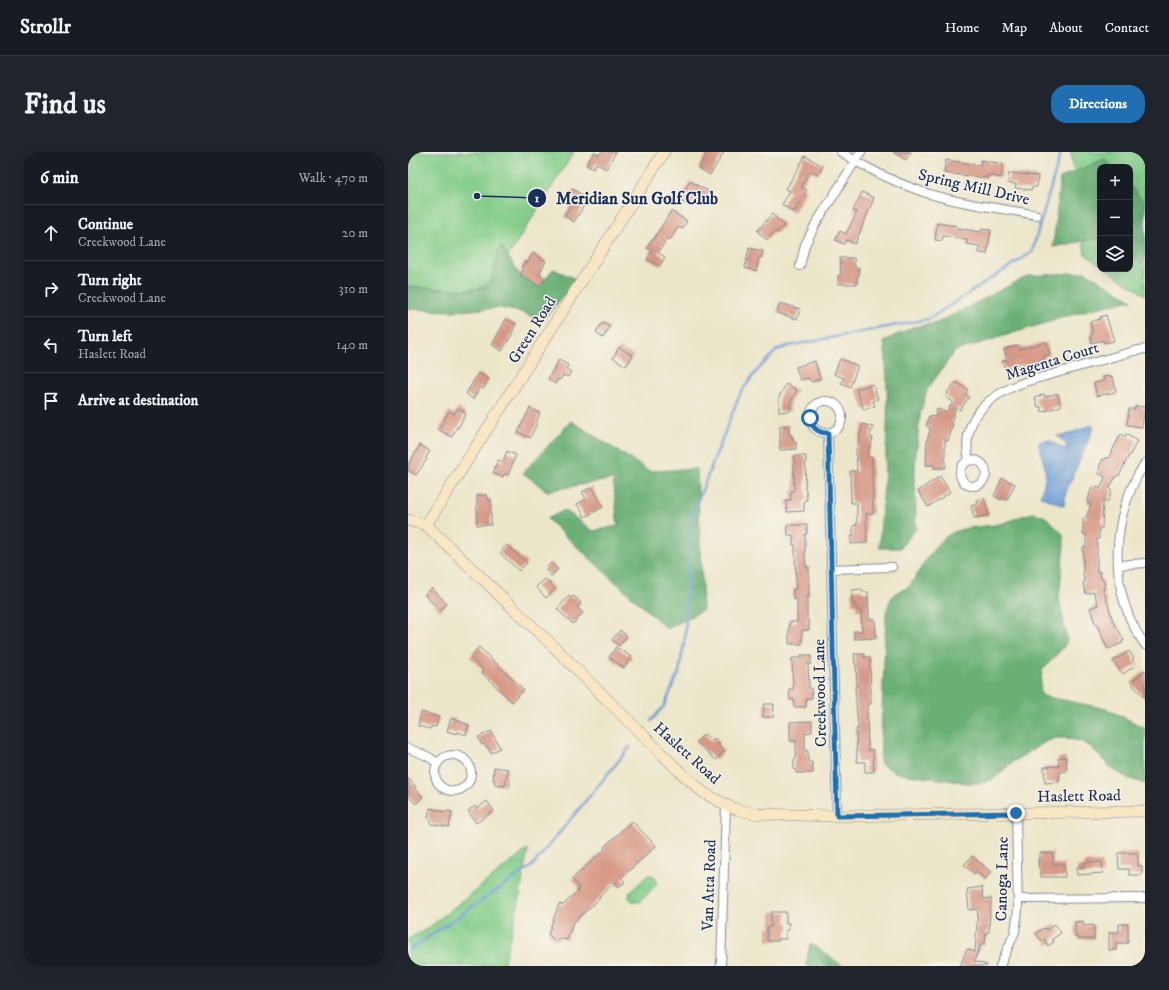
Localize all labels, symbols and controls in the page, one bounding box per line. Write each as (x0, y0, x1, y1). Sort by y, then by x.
text: Strollr (20, 16, 71, 39)
text: Home (945, 19, 979, 37)
text: Map (1001, 19, 1027, 37)
text: About (1049, 19, 1083, 37)
text: Contact (1105, 19, 1149, 37)
button: Directions (1051, 85, 1145, 123)
text: Find us (24, 87, 106, 122)
street label: Spring Mill Drive (916, 164, 1032, 210)
map controls (1097, 164, 1133, 272)
button: + (1097, 164, 1133, 200)
text: 6 min (40, 167, 79, 189)
text: Walk · 470 m (299, 170, 368, 186)
callout: Meridian Sun Golf Club (527, 184, 726, 213)
text: Meridian Sun Golf Club (556, 188, 718, 210)
text: 1 (535, 191, 540, 206)
button: − (1097, 200, 1133, 236)
text: Continue (78, 215, 133, 234)
icon: ahead (40, 222, 62, 244)
text: 20 m (342, 225, 368, 241)
text: Creekwood Lane (78, 234, 166, 250)
button: layers (1097, 236, 1133, 272)
text: Turn right (78, 271, 141, 290)
icon: right (40, 278, 62, 300)
text: 310 m (339, 281, 368, 297)
text: Creekwood Lane (78, 290, 166, 306)
street label: Green Road (504, 293, 560, 367)
text: Turn left (78, 327, 132, 346)
icon: left (40, 334, 62, 356)
text: 140 m (336, 337, 368, 353)
street label: Magenta Court (1003, 337, 1101, 385)
text: Haslett Road (78, 346, 146, 362)
icon: arrive (40, 390, 62, 412)
text: Arrive at destination (78, 391, 198, 410)
route start (801, 409, 819, 427)
street label: Creekwood Lane (809, 638, 831, 747)
street label: Haslett Road (649, 718, 725, 788)
street label: Haslett Road (1037, 785, 1121, 807)
route end (1007, 804, 1025, 822)
street label: Canoga Lane (991, 836, 1013, 922)
street label: Van Atta Road (697, 839, 721, 932)

